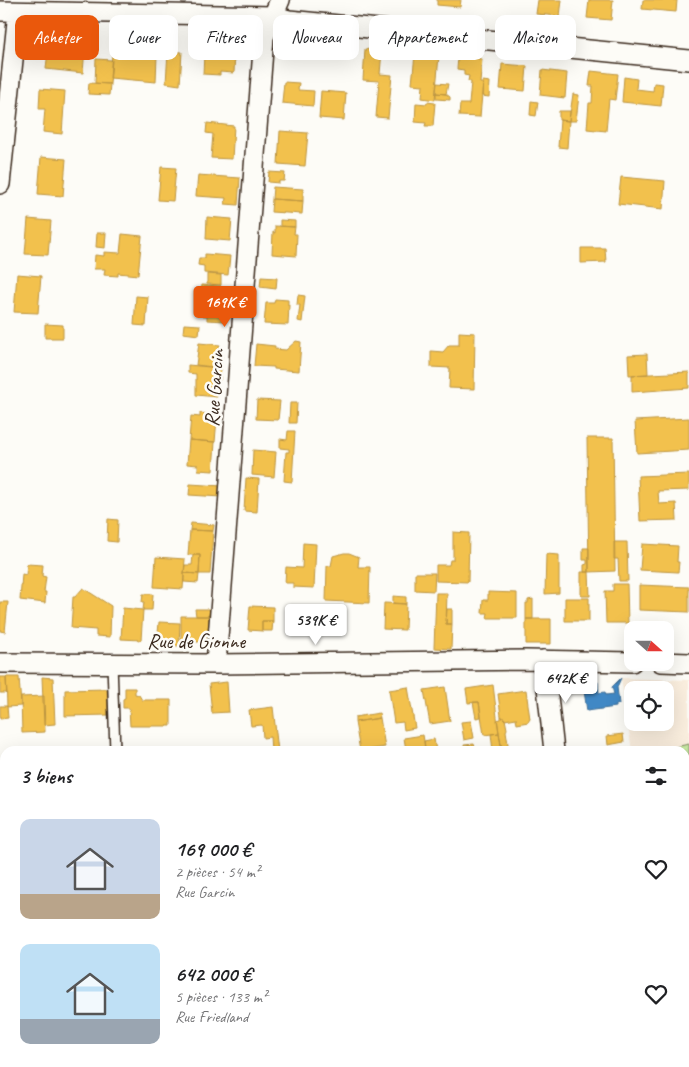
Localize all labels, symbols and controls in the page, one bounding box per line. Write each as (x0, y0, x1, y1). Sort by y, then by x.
chip: Acheter (15, 15, 99, 60)
chip: Louer (109, 15, 178, 60)
chip: Filtres (188, 15, 263, 60)
chip: Nouveau (273, 15, 359, 60)
chip: Appartement (369, 15, 485, 60)
chip: Maison (495, 15, 576, 60)
pin: 169K € (184, 286, 266, 328)
text: 169K € (205, 292, 245, 312)
street label: Rue Garcin (198, 347, 230, 428)
pin: 539K € (275, 604, 357, 646)
text: 539K € (296, 610, 336, 630)
north arrow (624, 621, 674, 671)
map controls (624, 621, 674, 731)
street label: Rue de Gionne (147, 628, 246, 654)
pin: 642K € (525, 662, 607, 704)
text: 642K € (545, 668, 587, 688)
button: locate (624, 681, 674, 731)
icon: filters (642, 762, 670, 790)
text: 3 biens (20, 763, 72, 789)
text: 169 000 € (175, 836, 252, 862)
icon: home (60, 839, 120, 899)
icon: heart (642, 855, 670, 883)
text: 2 pièces · 54 m² (175, 862, 260, 882)
text: Rue Garcin (175, 882, 234, 902)
text: 642 000 € (175, 961, 252, 987)
icon: home (60, 964, 120, 1024)
icon: heart (642, 980, 670, 1008)
text: 5 pièces · 133 m² (175, 987, 267, 1007)
text: Rue Friedland (175, 1007, 248, 1027)

